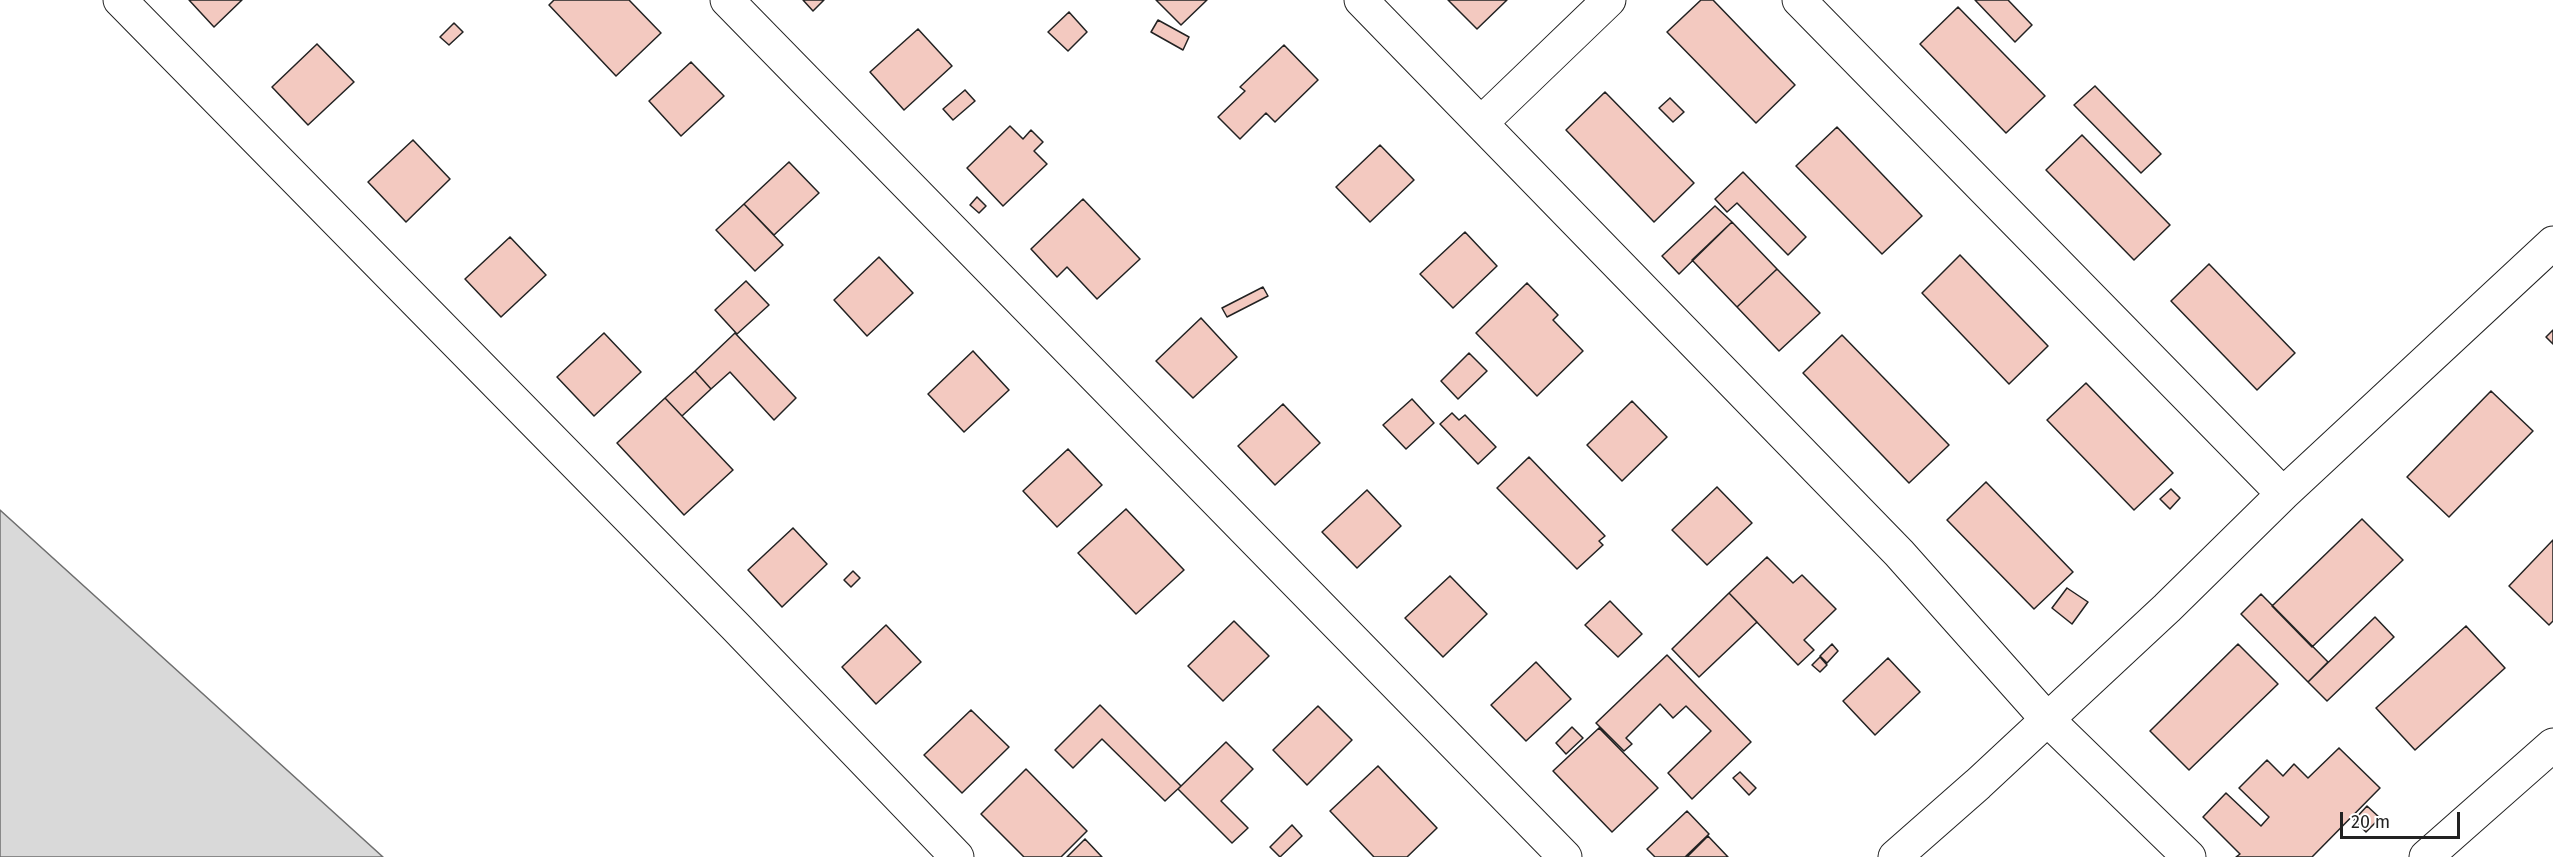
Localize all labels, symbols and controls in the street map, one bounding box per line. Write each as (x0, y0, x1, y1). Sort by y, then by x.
scale bar (2343, 800, 2463, 838)
text: 20 m (2351, 811, 2390, 833)

